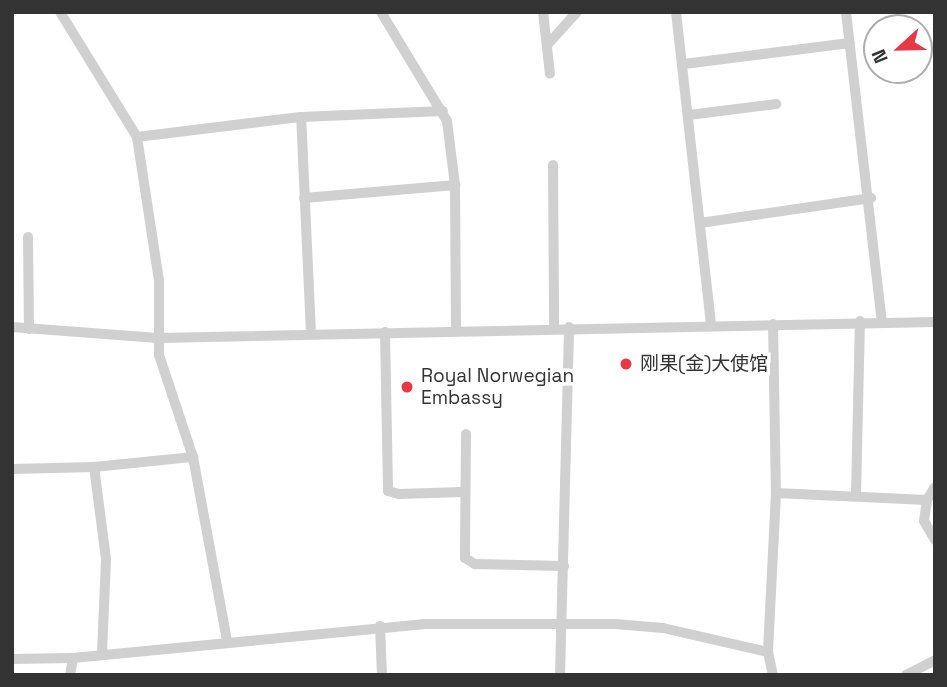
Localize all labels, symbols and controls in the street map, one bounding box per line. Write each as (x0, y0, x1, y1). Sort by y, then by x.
north arrow (863, 14, 933, 84)
text: N (866, 46, 894, 67)
place label: 刚果(金)大使馆 (640, 353, 768, 375)
marker: 刚果(金)大使馆 (618, 356, 634, 372)
place label: Royal Norwegian Embassy (421, 365, 574, 409)
marker: Royal Norwegian Embassy (399, 379, 415, 395)

